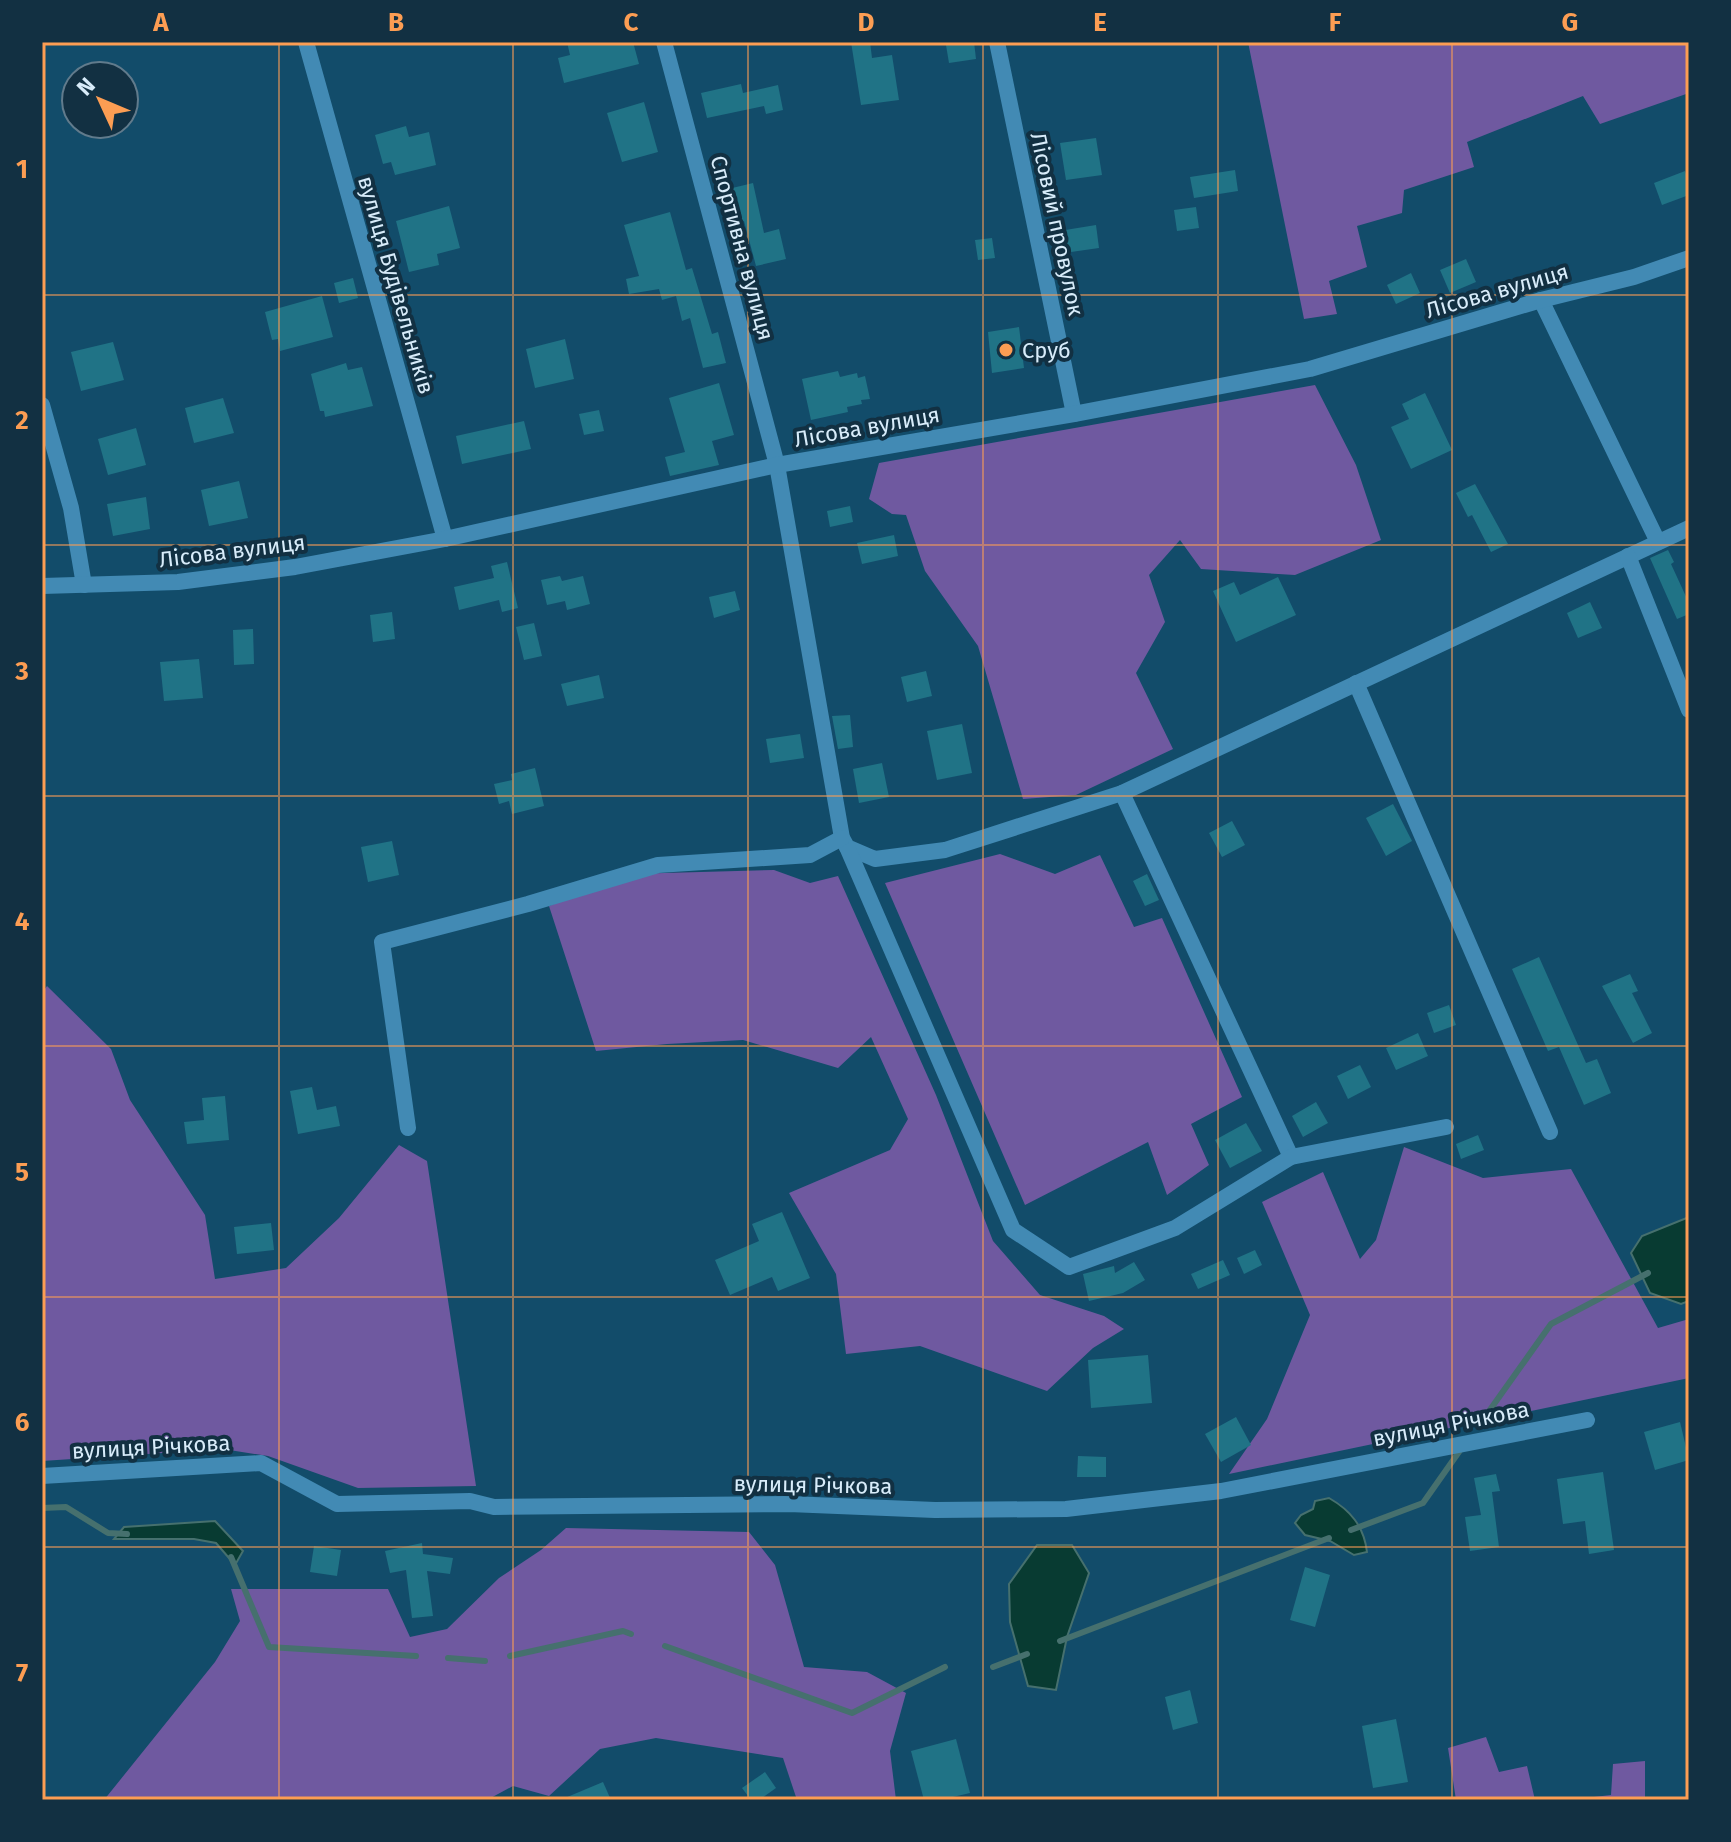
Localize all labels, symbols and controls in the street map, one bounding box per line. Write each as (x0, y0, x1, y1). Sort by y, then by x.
text: A (152, 7, 169, 38)
text: B (388, 7, 404, 38)
text: C (624, 7, 639, 38)
text: D (858, 7, 875, 38)
text: E (1093, 7, 1107, 38)
text: F (1329, 7, 1342, 38)
text: G (1562, 7, 1578, 38)
north arrow (60, 60, 140, 140)
text: N (71, 72, 101, 101)
street label: Лісовий провулок (1024, 130, 1090, 319)
street label: Спортивна вулиця (704, 153, 780, 343)
text: 1 (16, 154, 28, 185)
street label: вулиця Будівельників (352, 173, 440, 397)
street label: Лісова вулиця (1423, 258, 1571, 324)
place label: Сруб (1022, 337, 1071, 364)
marker: Сруб (997, 341, 1015, 359)
street label: Лісова вулиця (792, 401, 942, 453)
text: 2 (15, 405, 29, 436)
street label: Лісова вулиця (157, 529, 307, 573)
text: 3 (14, 656, 29, 687)
text: 4 (15, 906, 30, 937)
text: 5 (15, 1157, 29, 1188)
street label: вулиця Річкова (1371, 1396, 1531, 1452)
text: 6 (15, 1407, 30, 1438)
street label: вулиця Річкова (71, 1429, 231, 1465)
street label: вулиця Річкова (733, 1470, 893, 1500)
text: 7 (16, 1658, 28, 1689)

